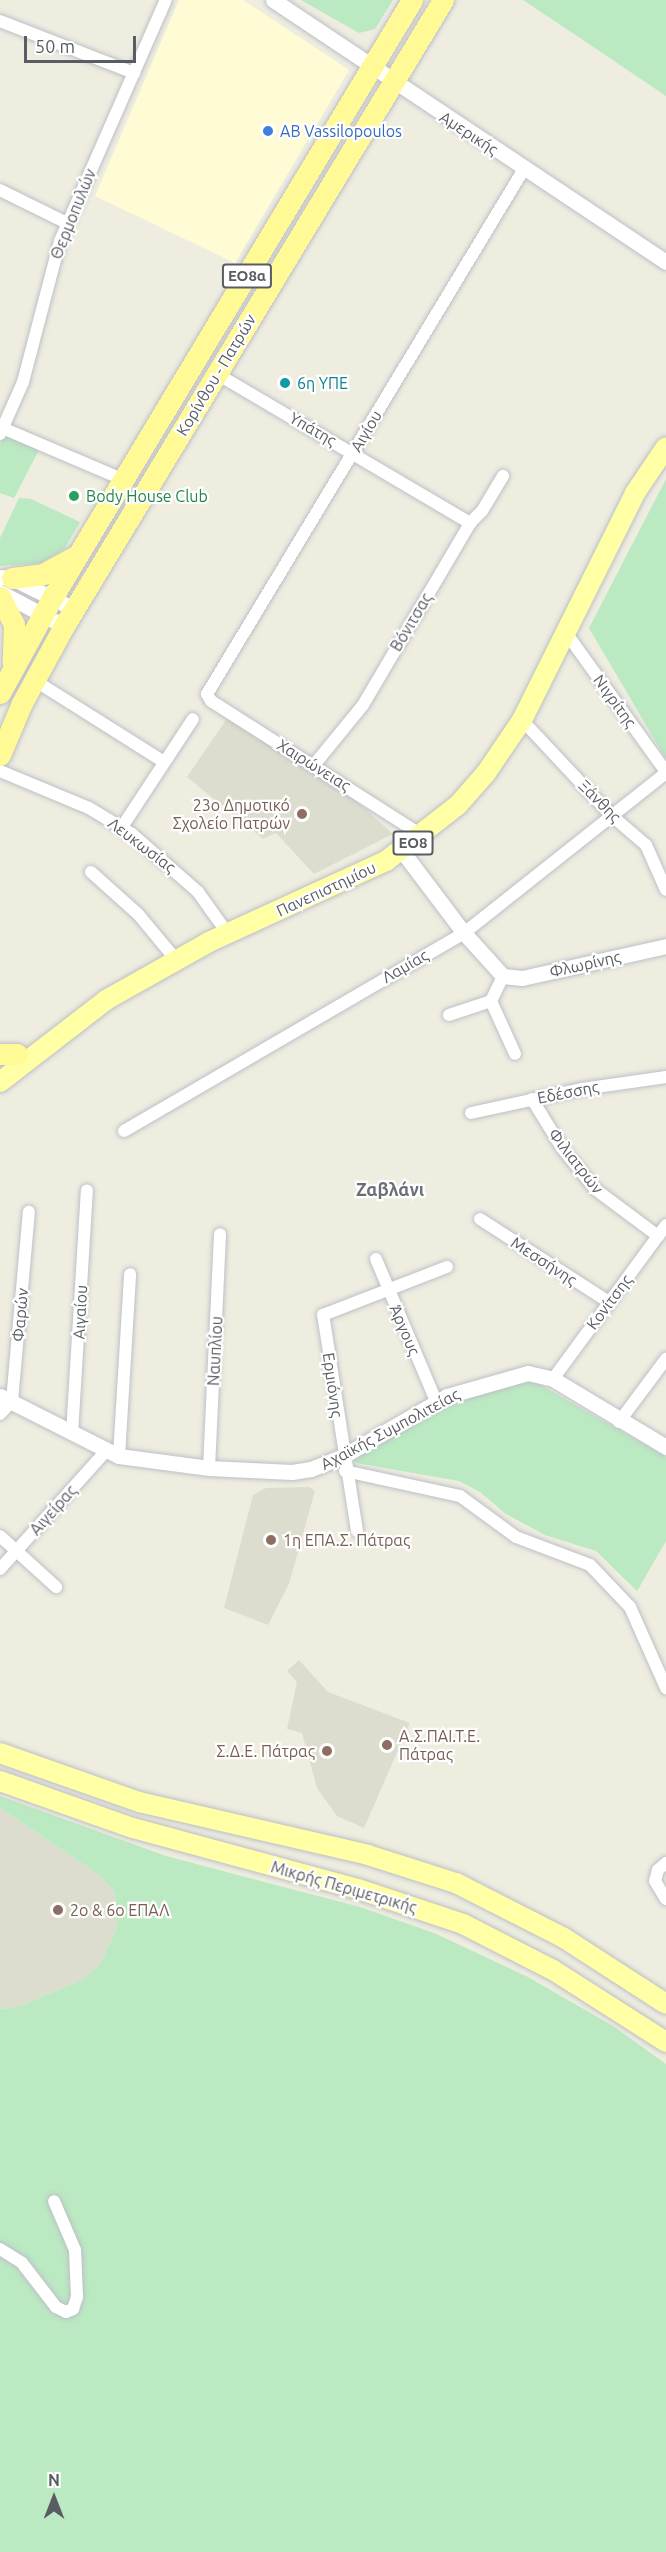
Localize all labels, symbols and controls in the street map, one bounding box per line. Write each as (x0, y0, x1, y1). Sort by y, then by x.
scale bar (27, 24, 140, 62)
text: 50 m (35, 36, 75, 56)
street label: Αμερικής (436, 107, 502, 159)
place label: AB Vassilopoulos (280, 121, 402, 141)
marker: AB Vassilopoulos (261, 124, 275, 138)
street label: Θερμοπυλών (46, 166, 100, 262)
road number: ΕΟ8α (222, 264, 272, 288)
street label: Κορίνθου - Πατρών (172, 311, 260, 439)
place label: 6η ΥΠΕ (297, 373, 348, 393)
marker: 6η ΥΠΕ (278, 376, 292, 390)
street label: Αιγίου (346, 407, 386, 455)
street label: Υπάτης (286, 408, 340, 450)
place label: Body House Club (86, 486, 208, 506)
marker: Body House Club (67, 489, 81, 503)
street label: Βόνιτσας (386, 589, 436, 655)
street label: Νιγρίτης (589, 671, 641, 731)
street label: Χαιρώνειας (274, 735, 354, 795)
street label: Ξάνθης (575, 776, 625, 826)
place label: 23ο Δημοτικό Σχολείο Πατρών (173, 795, 290, 833)
marker: 23ο Δημοτικό Σχολείο Πατρών (295, 807, 309, 821)
street label: Λευκωσίας (104, 813, 180, 877)
road number: ΕΟ8 (392, 831, 434, 855)
street label: Πανεπιστημίου (273, 858, 379, 920)
street label: Λαμίας (379, 945, 431, 987)
street label: Φλωρίνης (548, 946, 622, 982)
street label: Εδέσσης (536, 1077, 600, 1107)
street label: Φιλιατρών (545, 1125, 607, 1197)
district label: Ζαβλάνι (356, 1178, 424, 1200)
street label: Μεσσήνης (508, 1233, 580, 1289)
street label: Κονίτσης (582, 1271, 636, 1333)
street label: Αιγαίου (69, 1284, 91, 1340)
street label: Φαρών (8, 1287, 32, 1343)
street label: Άργους (386, 1302, 424, 1358)
street label: Ναυπλίου (204, 1316, 226, 1386)
street label: Ερμιόνης (319, 1351, 347, 1419)
street label: Αχαϊκής Συμπολιτείας (317, 1384, 463, 1474)
street label: Αιγείρας (26, 1481, 80, 1539)
place label: 1η ΕΠΑ.Σ. Πάτρας (283, 1530, 410, 1550)
marker: 1η ΕΠΑ.Σ. Πάτρας (264, 1533, 278, 1547)
place label: Α.Σ.ΠΑΙ.Τ.Ε. Πάτρας (399, 1726, 480, 1764)
marker: Α.Σ.ΠΑΙ.Τ.Ε. Πάτρας (380, 1738, 394, 1752)
place label: Σ.Δ.Ε. Πάτρας (216, 1741, 315, 1761)
marker: Σ.Δ.Ε. Πάτρας (320, 1744, 334, 1758)
street label: Μικρής Περιμετρικής (269, 1857, 419, 1917)
place label: 2ο & 6ο ΕΠΑΛ (70, 1900, 169, 1920)
marker: 2ο & 6ο ΕΠΑΛ (51, 1903, 65, 1917)
north arrow (24, 2468, 84, 2528)
text: N (48, 2471, 60, 2489)

